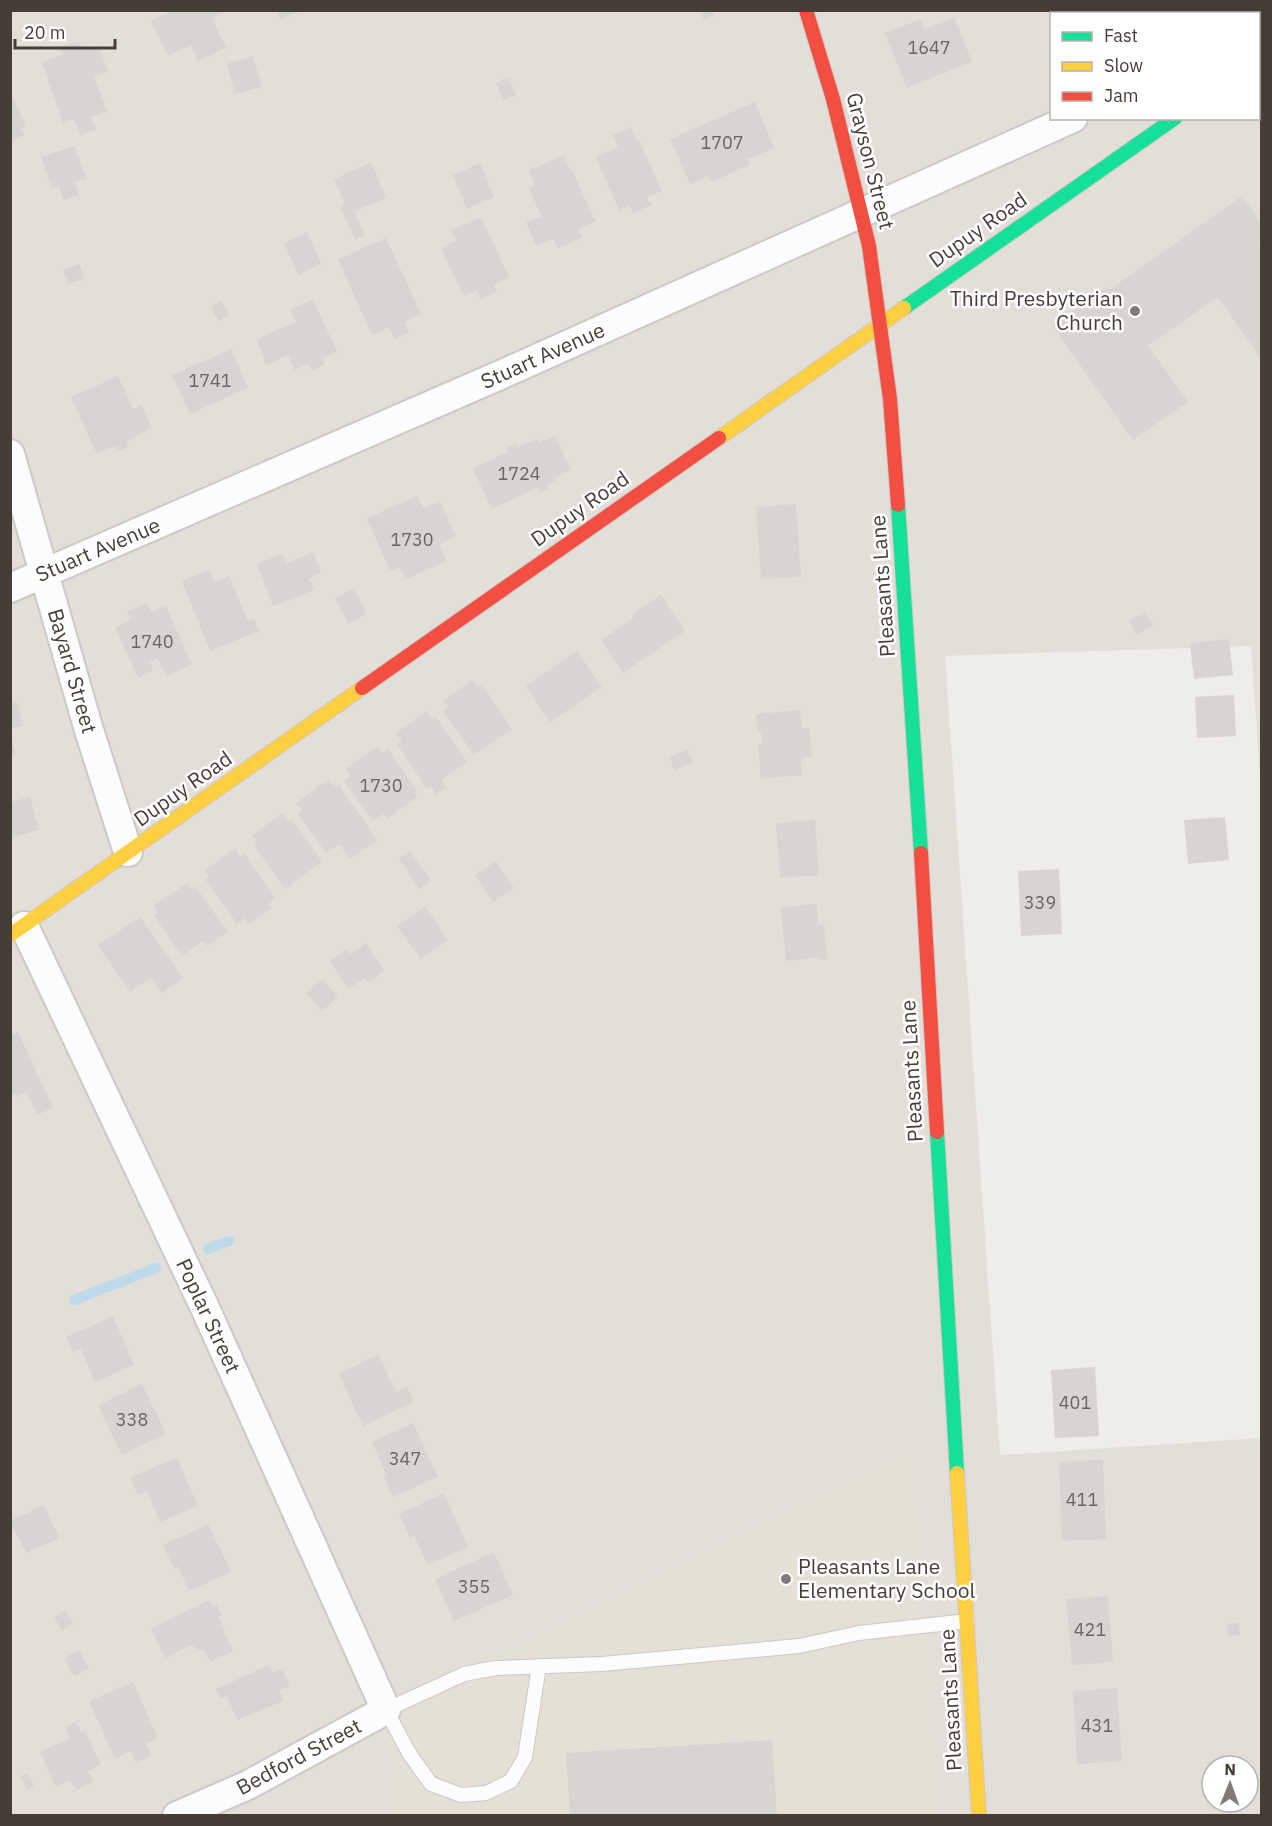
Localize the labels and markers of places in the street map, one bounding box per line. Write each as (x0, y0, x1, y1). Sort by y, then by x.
place label: Third Presbyterian Church (950, 284, 1123, 336)
marker: Third Presbyterian Church (1128, 304, 1142, 318)
place label: Pleasants Lane Elementary School (798, 1552, 975, 1604)
marker: Pleasants Lane Elementary School (779, 1572, 793, 1586)

